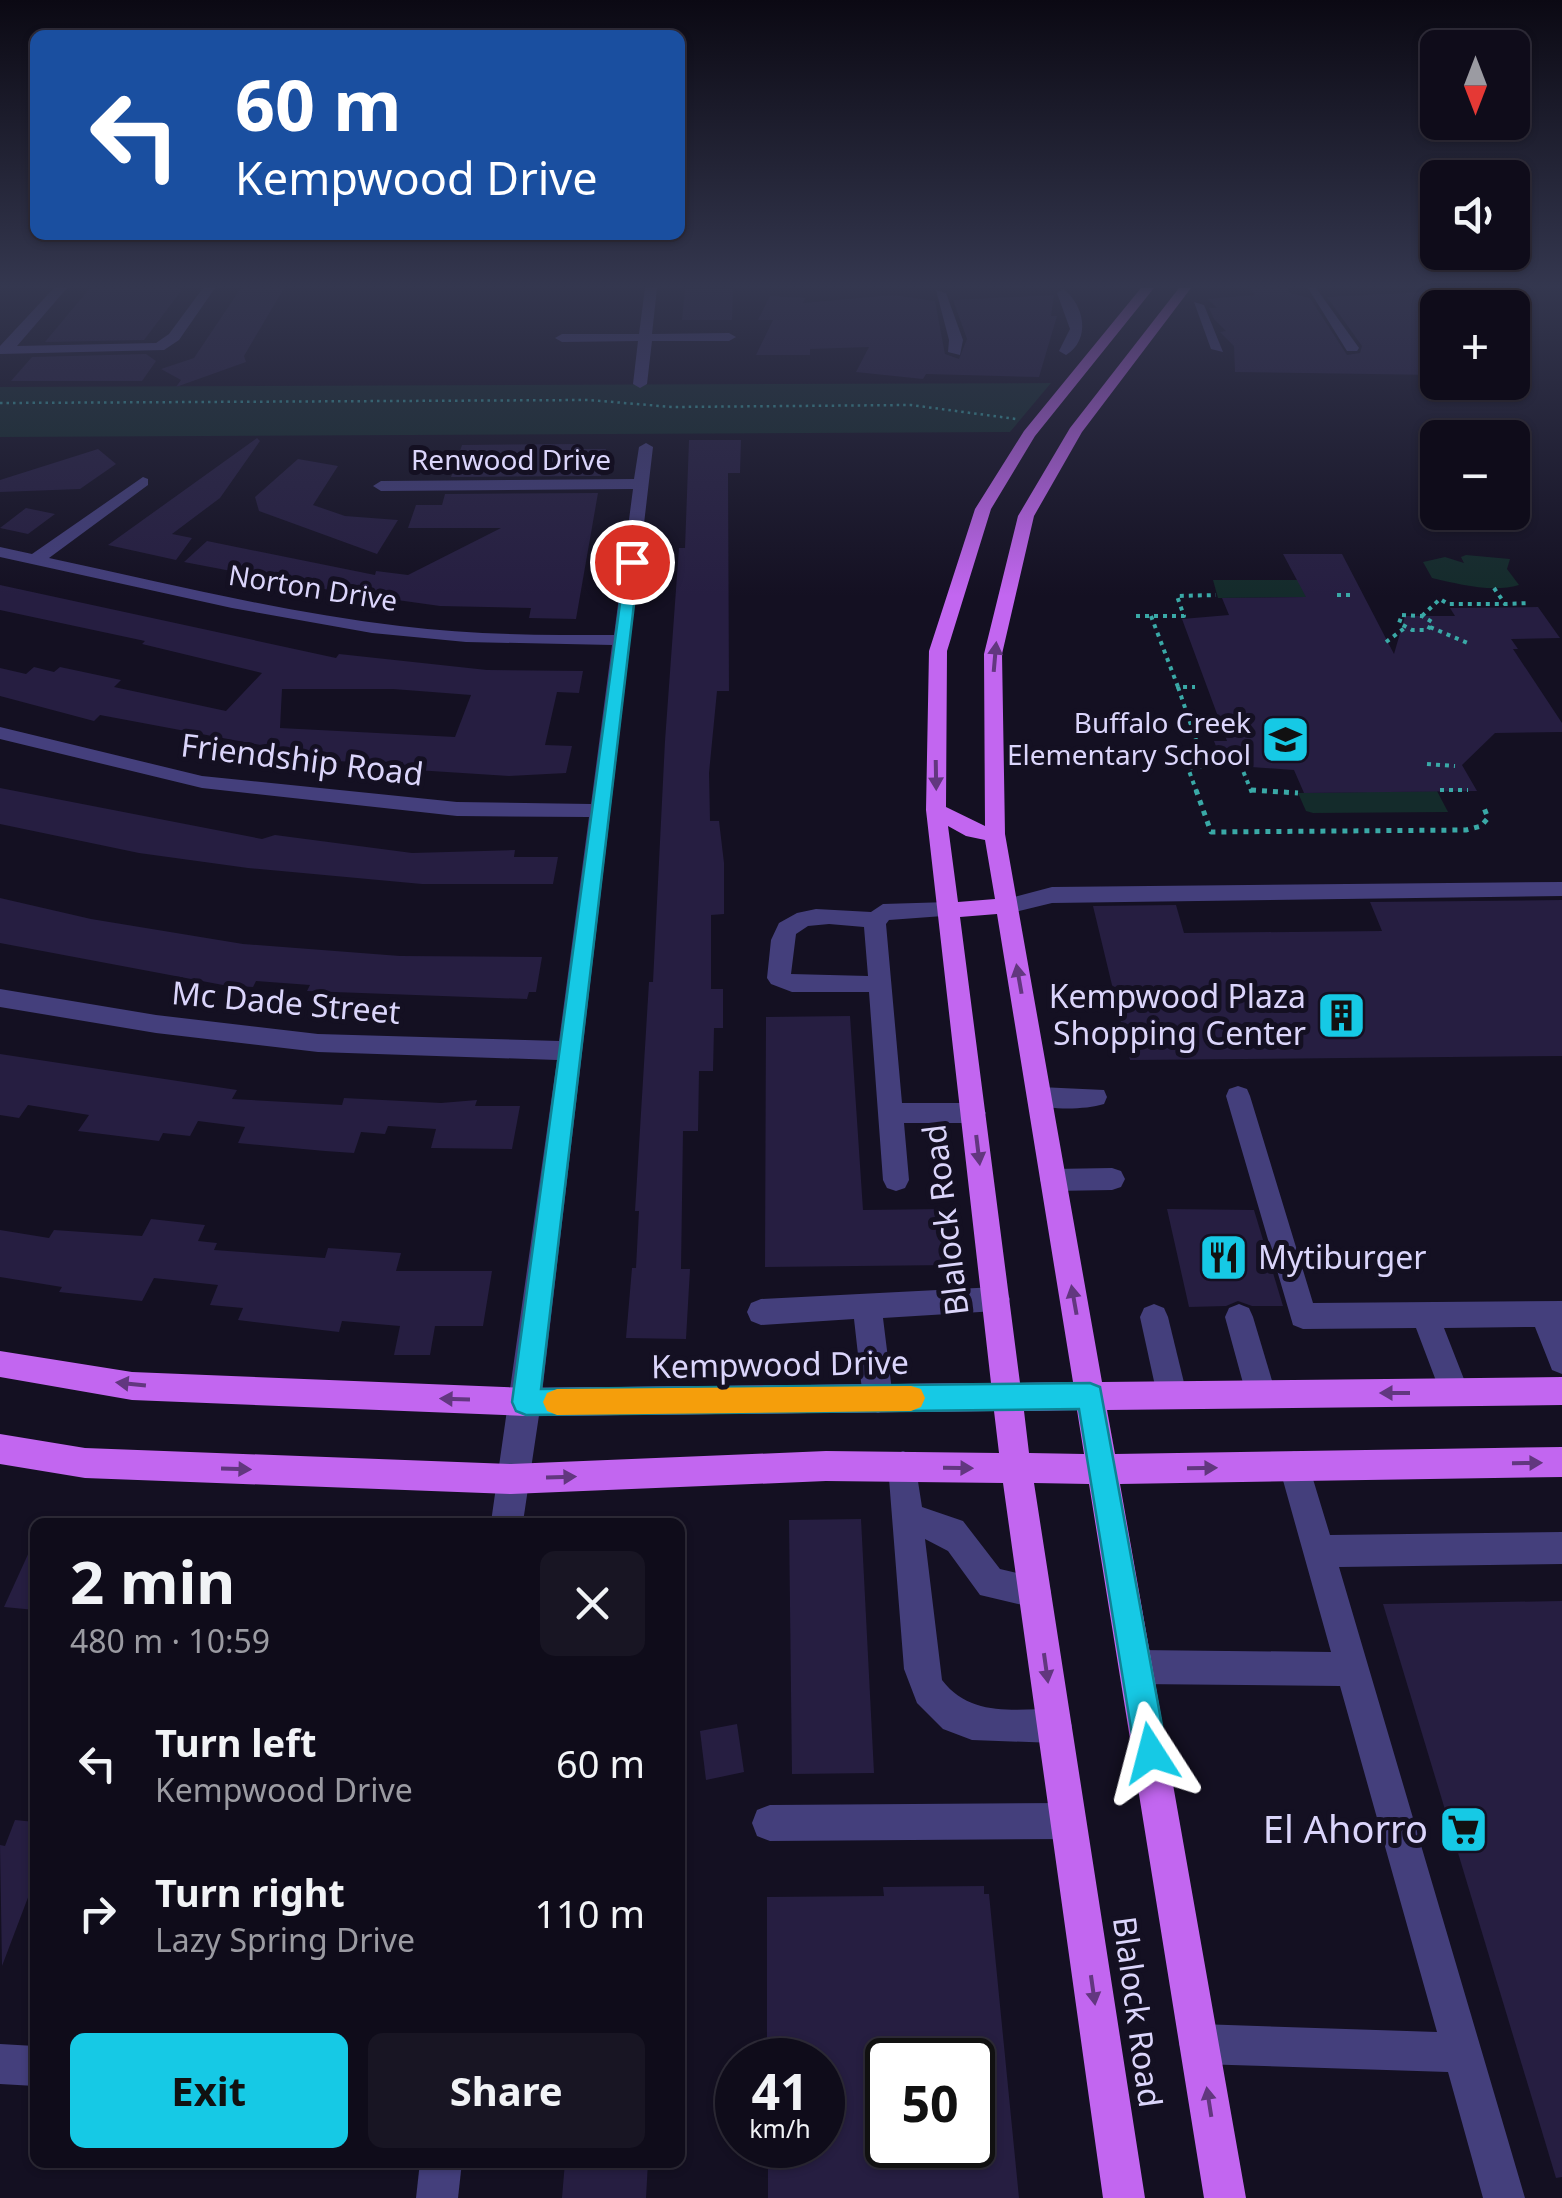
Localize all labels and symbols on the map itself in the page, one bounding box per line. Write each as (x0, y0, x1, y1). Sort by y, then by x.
north arrow (1420, 30, 1530, 140)
street label: Renwood Drive (411, 440, 611, 478)
pin (590, 520, 675, 605)
street label: Norton Drive (226, 555, 400, 619)
one-way arrow (987, 640, 1003, 672)
place label: Buffalo Creek Elementary School (1007, 703, 1251, 773)
school or university icon: Buffalo Creek Elementary School (1260, 713, 1312, 765)
street label: Friendship Road (179, 722, 426, 795)
one-way arrow (928, 760, 944, 792)
one-way arrow (1011, 963, 1027, 995)
street label: Mc Dade Street (170, 970, 402, 1033)
place label: Kempwood Plaza Shopping Center (1049, 974, 1306, 1054)
building icon: Kempwood Plaza Shopping Center (1315, 989, 1367, 1041)
street label: Blalock Road (911, 1122, 978, 1318)
one-way arrow (970, 1135, 986, 1167)
restaurant icon: Mytiburger (1197, 1232, 1249, 1284)
place label: Mytiburger (1258, 1235, 1426, 1278)
one-way arrow (1066, 1284, 1081, 1315)
street label: Kempwood Drive (651, 1340, 909, 1387)
one-way arrow (115, 1376, 146, 1392)
one-way arrow (1378, 1385, 1410, 1401)
one-way arrow (439, 1391, 471, 1407)
one-way arrow (1511, 1454, 1543, 1470)
one-way arrow (943, 1460, 975, 1476)
one-way arrow (1186, 1460, 1218, 1476)
one-way arrow (221, 1461, 253, 1477)
one-way arrow (545, 1469, 577, 1485)
one-way arrow (1039, 1653, 1054, 1685)
position arrow (1099, 1701, 1203, 1805)
place label: El Ahorro (1263, 1802, 1428, 1854)
supermarket icon: El Ahorro (1437, 1804, 1489, 1856)
street label: Blalock Road (1104, 1914, 1173, 2110)
one-way arrow (1086, 1975, 1102, 2006)
speed limit sign: 50 (865, 2038, 995, 2168)
one-way arrow (1201, 2086, 1216, 2117)

